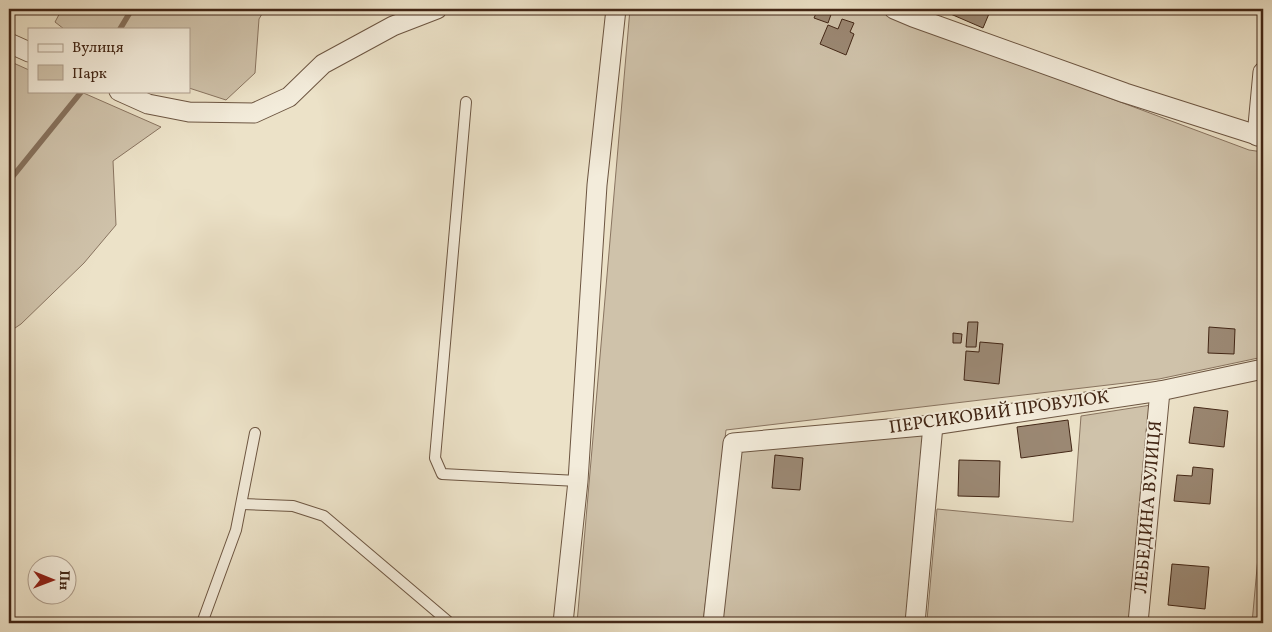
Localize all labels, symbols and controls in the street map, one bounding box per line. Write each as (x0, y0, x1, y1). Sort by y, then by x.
legend (28, 28, 190, 92)
text: Вулиця (72, 38, 124, 59)
text: Парк (72, 64, 107, 85)
street label: ПЕРСИКОВИЙ ПРОВУЛОК (887, 385, 1111, 441)
street label: ЛЕБЕДИНА ВУЛИЦЯ (1129, 419, 1169, 595)
north arrow (28, 554, 78, 604)
text: Пн (54, 570, 73, 590)

